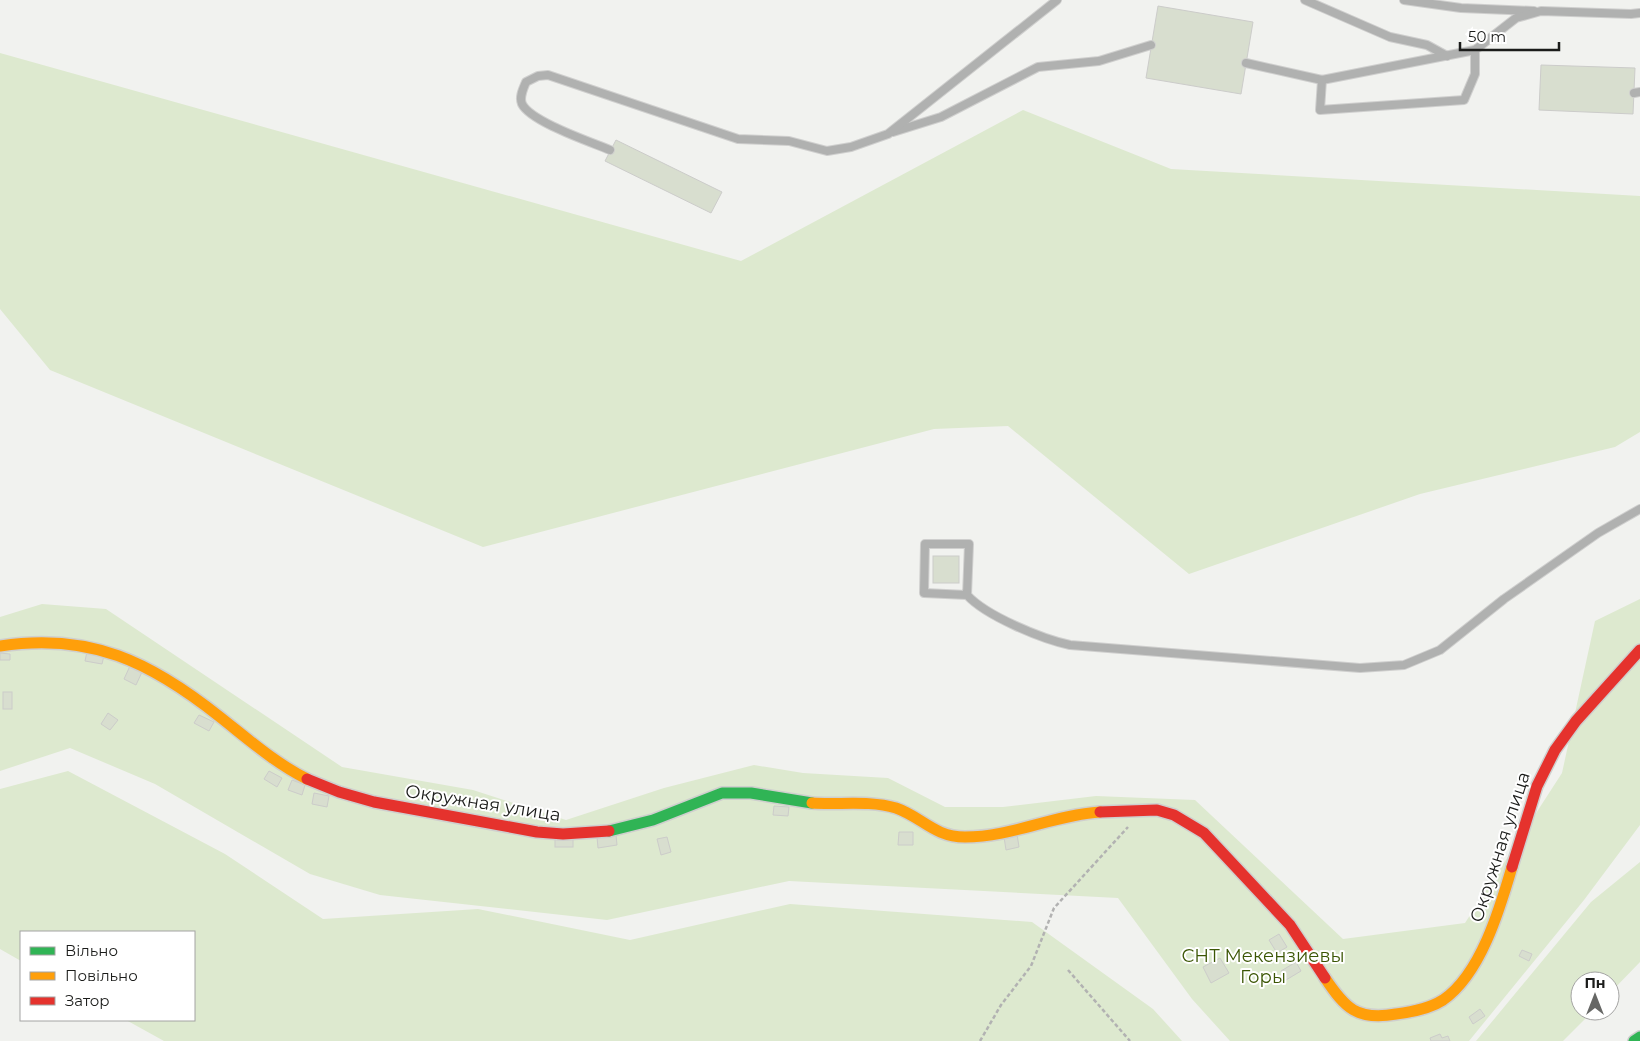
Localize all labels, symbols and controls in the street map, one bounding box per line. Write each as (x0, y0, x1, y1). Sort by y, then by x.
scale bar (1460, 20, 1559, 52)
text: 50 m (1468, 27, 1506, 46)
street label: Окружная улица (1465, 769, 1535, 925)
street label: Окружная улица (404, 780, 562, 826)
legend (20, 931, 195, 1021)
text: Вільно (65, 941, 118, 960)
park label: СНТ Мекензиевы Горы (1181, 945, 1345, 988)
text: Повільно (65, 966, 138, 985)
north arrow (1570, 971, 1620, 1021)
text: Пн (1584, 974, 1606, 992)
text: Затор (65, 991, 110, 1010)

